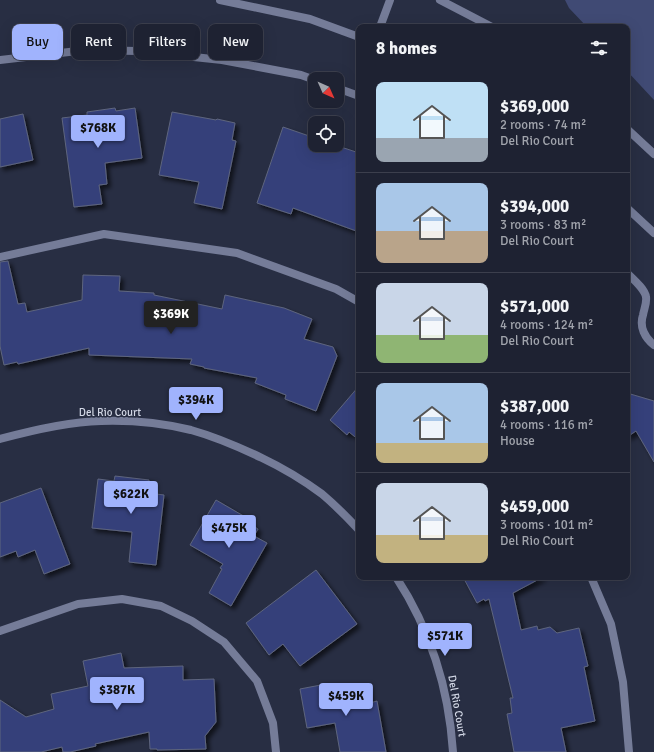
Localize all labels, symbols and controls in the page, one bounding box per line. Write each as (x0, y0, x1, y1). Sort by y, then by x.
chip: Buy (12, 24, 63, 60)
chip: Rent (71, 24, 126, 60)
chip: Filters (134, 24, 200, 60)
chip: New (208, 24, 263, 60)
icon: filters (588, 37, 610, 59)
text: 8 homes (376, 38, 437, 59)
north arrow (308, 72, 344, 108)
map controls (308, 72, 344, 152)
text: $369,000 (500, 96, 569, 117)
icon: home (408, 98, 456, 146)
pin: $768K (70, 115, 126, 149)
button: locate (308, 116, 344, 152)
text: 2 rooms · 74 m² (500, 117, 586, 133)
text: $768K (80, 120, 116, 136)
text: Del Rio Court (500, 133, 574, 149)
text: $394,000 (500, 196, 569, 217)
icon: home (408, 199, 456, 247)
text: 3 rooms · 83 m² (500, 217, 586, 233)
text: Del Rio Court (500, 233, 574, 249)
text: $571,000 (500, 296, 569, 317)
icon: home (408, 299, 456, 347)
pin: $369K (143, 301, 199, 335)
text: $369K (153, 306, 189, 322)
text: 4 rooms · 124 m² (500, 317, 593, 333)
text: Del Rio Court (500, 333, 574, 349)
pin: $394K (168, 387, 224, 421)
text: $394K (178, 392, 214, 408)
text: $387,000 (500, 396, 569, 417)
icon: home (408, 399, 456, 447)
street label: Del Rio Court (79, 406, 141, 419)
text: 4 rooms · 116 m² (500, 417, 593, 433)
text: House (500, 433, 535, 449)
pin: $622K (103, 481, 159, 515)
text: $622K (113, 486, 149, 502)
text: $459,000 (500, 496, 569, 517)
icon: home (408, 499, 456, 547)
pin: $475K (201, 515, 257, 549)
text: 3 rooms · 101 m² (500, 517, 593, 533)
text: $475K (211, 520, 247, 536)
text: Del Rio Court (500, 533, 574, 549)
pin: $571K (417, 623, 473, 657)
text: $571K (427, 628, 463, 644)
street label: Del Rio Court (445, 674, 469, 738)
pin: $387K (89, 677, 145, 711)
text: $387K (99, 682, 135, 698)
pin: $459K (318, 683, 374, 717)
text: $459K (328, 688, 364, 704)

